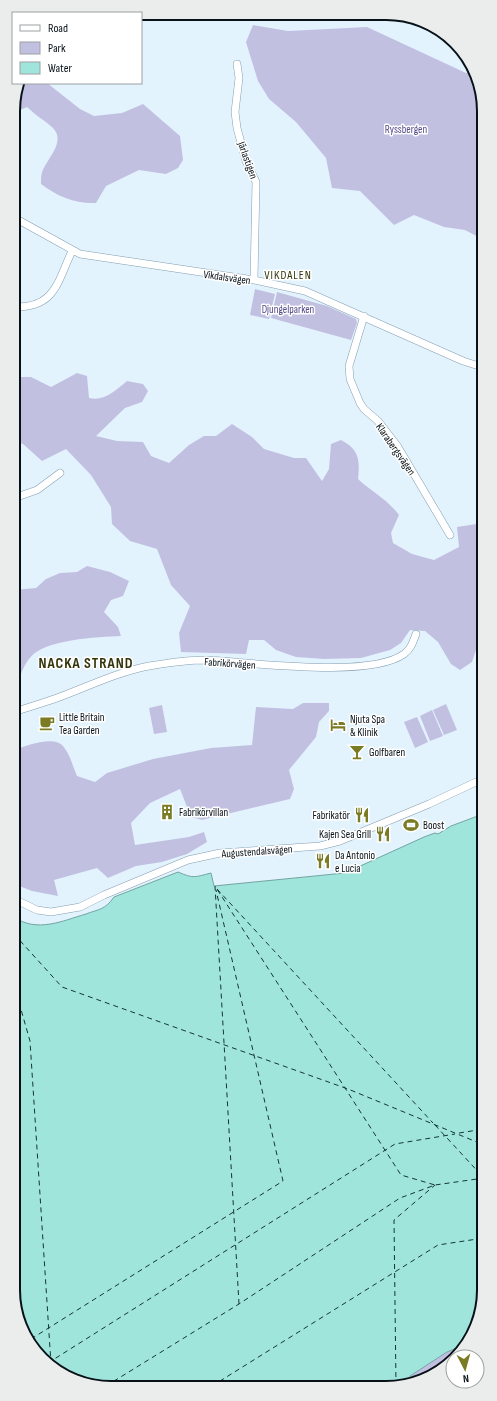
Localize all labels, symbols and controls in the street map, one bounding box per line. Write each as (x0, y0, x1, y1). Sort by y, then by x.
legend (12, 12, 142, 84)
text: Road (48, 21, 68, 36)
text: Park (48, 41, 66, 56)
text: Water (48, 61, 72, 76)
park label: Ryssbergen (385, 123, 427, 136)
street label: Järlastigen (234, 139, 260, 181)
street label: Vikdalsvägen (202, 268, 252, 287)
district label: VIKDALEN (264, 268, 312, 283)
park label: Djungelparken (262, 303, 315, 316)
street label: Klarabergsvägen (373, 421, 418, 478)
district label: NACKA STRAND (38, 654, 134, 673)
street label: Fabrikörvägen (204, 655, 256, 672)
place label: Little Britain Tea Garden (59, 711, 105, 737)
place label: Njuta Spa & Klinik (350, 713, 385, 739)
cafe icon: Little Britain Tea Garden (38, 714, 56, 732)
hotel icon: Njuta Spa & Klinik (329, 716, 347, 734)
bar icon: Golfbaren (348, 743, 366, 761)
place label: Golfbaren (369, 746, 405, 759)
building icon: Fabrikörvillan (158, 803, 176, 821)
place label: Fabrikörvillan (179, 806, 228, 819)
restaurant icon: Fabrikatör (353, 806, 371, 824)
place label: Fabrikatör (313, 809, 350, 822)
sports icon: Boost (402, 816, 420, 834)
place label: Boost (423, 819, 445, 832)
restaurant icon: Kajen Sea Grill (374, 825, 392, 843)
place label: Kajen Sea Grill (319, 828, 371, 841)
street label: Augustendalsvägen (220, 843, 293, 861)
place label: Da Antonio e Lucia (335, 849, 376, 875)
restaurant icon: Da Antonio e Lucia (314, 852, 332, 870)
north arrow (445, 1349, 485, 1389)
text: N (462, 1372, 470, 1385)

